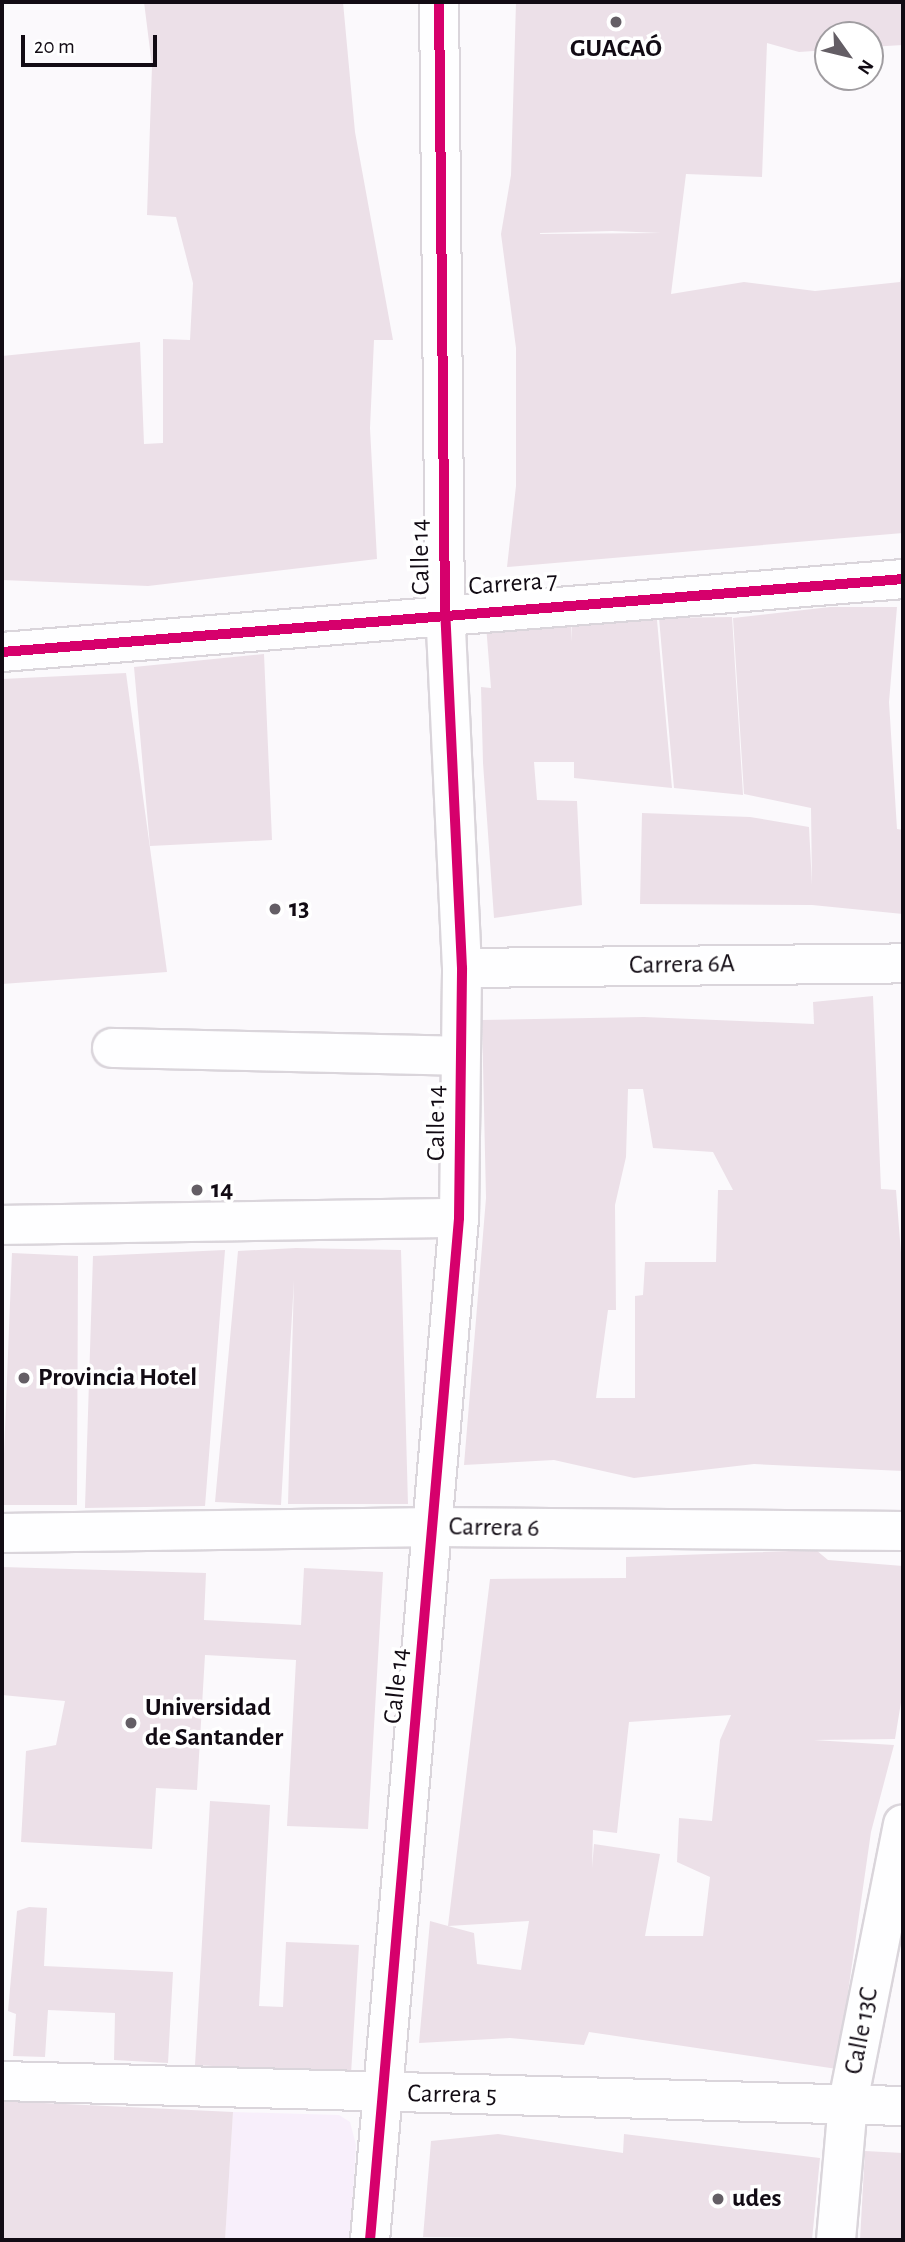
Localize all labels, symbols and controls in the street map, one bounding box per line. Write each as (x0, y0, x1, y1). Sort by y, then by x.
marker: GUACAÓ (608, 14, 624, 30)
scale bar (24, 21, 161, 65)
north arrow (814, 21, 884, 91)
place label: GUACAÓ (570, 33, 662, 65)
text: 20 m (34, 36, 75, 57)
text: N (854, 56, 877, 78)
street label: Calle 14 (405, 519, 437, 595)
street label: Carrera 7 (467, 565, 559, 603)
place label: 13 (289, 893, 310, 925)
marker: 13 (267, 901, 283, 917)
street label: Carrera 6A (629, 948, 735, 982)
street label: Calle 14 (421, 1085, 453, 1161)
place label: 14 (211, 1174, 233, 1206)
marker: 14 (189, 1182, 205, 1198)
place label: Provincia Hotel (38, 1362, 197, 1394)
marker: Provincia Hotel (16, 1370, 32, 1386)
street label: Carrera 6 (448, 1512, 540, 1544)
street label: Calle 14 (378, 1647, 416, 1725)
place label: Universidad de Santander (145, 1692, 283, 1754)
marker: Universidad de Santander (123, 1715, 139, 1731)
street label: Calle 13C (838, 1985, 886, 2077)
street label: Carrera 5 (407, 2079, 497, 2111)
place label: udes (732, 2183, 782, 2215)
marker: udes (710, 2191, 726, 2207)

